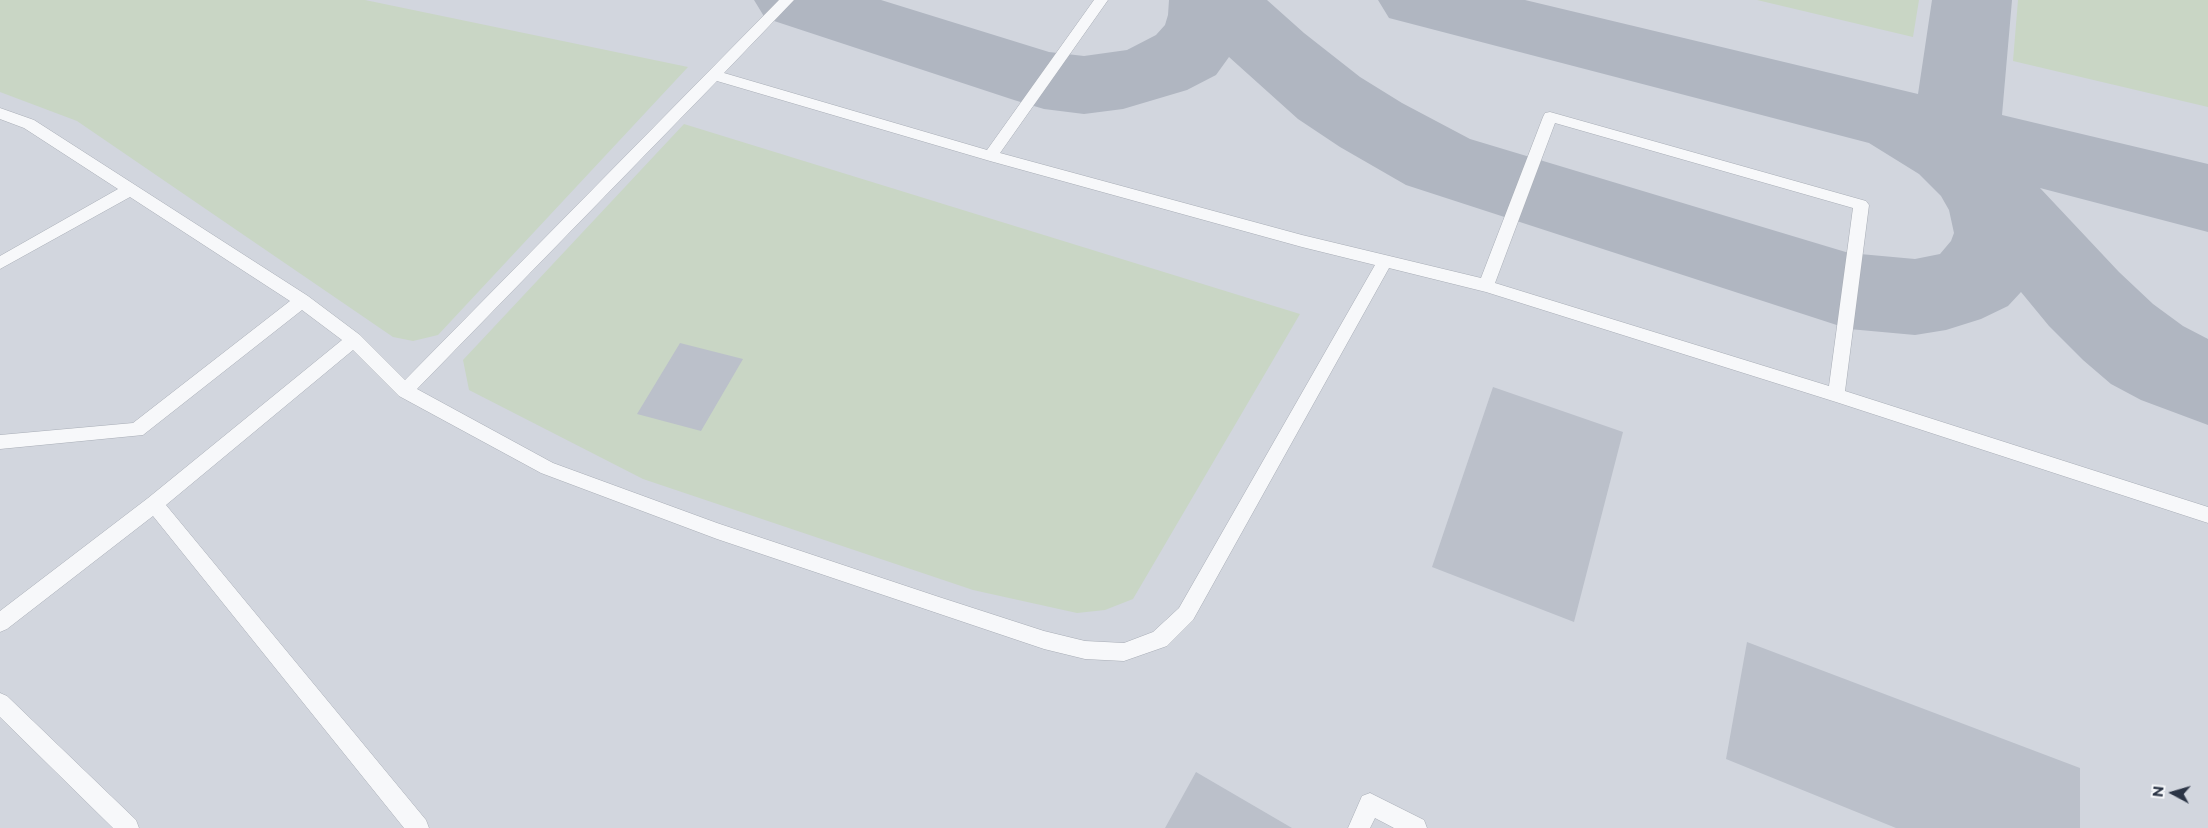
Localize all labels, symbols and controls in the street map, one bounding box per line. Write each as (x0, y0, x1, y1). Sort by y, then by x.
north arrow (2148, 768, 2198, 818)
text: N (2149, 785, 2168, 798)

